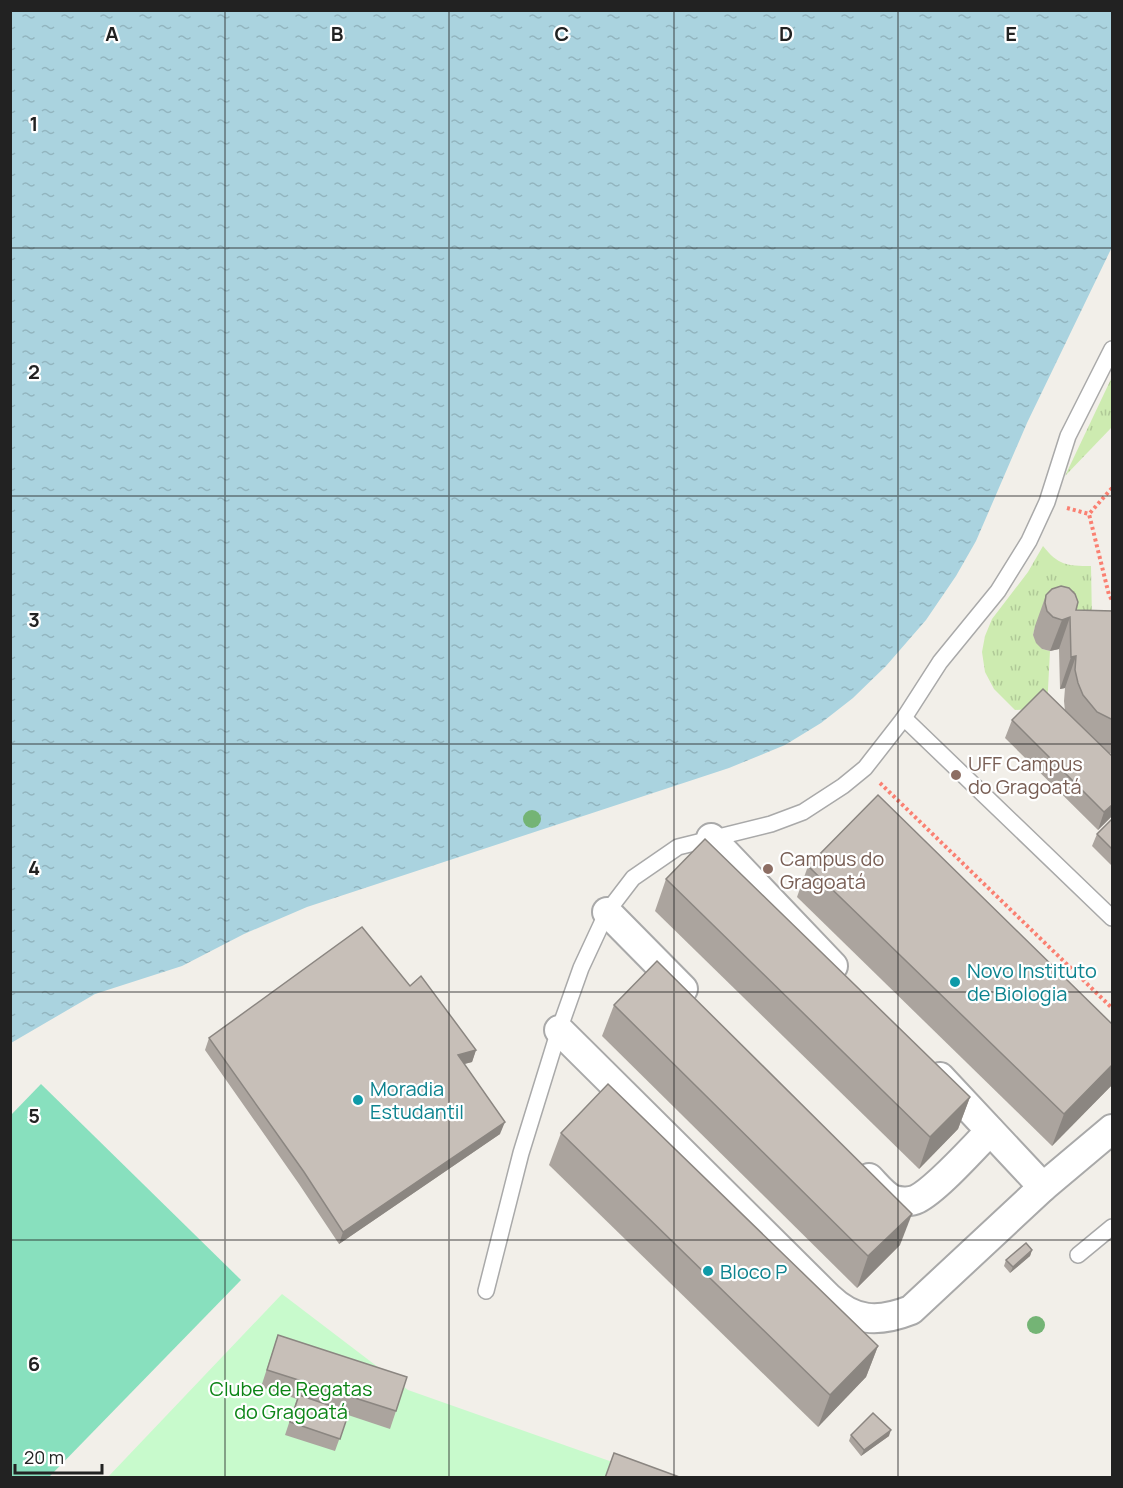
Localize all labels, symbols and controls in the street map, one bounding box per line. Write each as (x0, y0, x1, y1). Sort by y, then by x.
text: A (105, 20, 119, 47)
text: B (331, 20, 344, 47)
text: C (555, 20, 569, 47)
text: D (779, 20, 793, 47)
text: E (1005, 20, 1017, 47)
text: 1 (30, 110, 38, 137)
text: 2 (28, 358, 40, 385)
text: 3 (28, 606, 40, 633)
place label: UFF Campus do Gragoatá (968, 750, 1083, 800)
marker: UFF Campus do Gragoatá (949, 768, 963, 782)
place label: Campus do Gragoatá (780, 845, 884, 895)
text: 4 (28, 854, 40, 881)
marker: Campus do Gragoatá (761, 862, 775, 876)
place label: Novo Instituto de Biologia (967, 957, 1097, 1007)
marker: Novo Instituto de Biologia (948, 975, 962, 989)
place label: Moradia Estudantil (370, 1075, 464, 1125)
marker: Moradia Estudantil (351, 1093, 365, 1107)
text: 5 (28, 1102, 40, 1129)
place label: Bloco P (720, 1258, 787, 1285)
marker: Bloco P (701, 1264, 715, 1278)
text: 6 (28, 1350, 40, 1377)
park label: Clube de Regatas do Gragoatá (210, 1375, 372, 1425)
scale bar (15, 1437, 102, 1475)
text: 20 m (24, 1445, 64, 1469)

